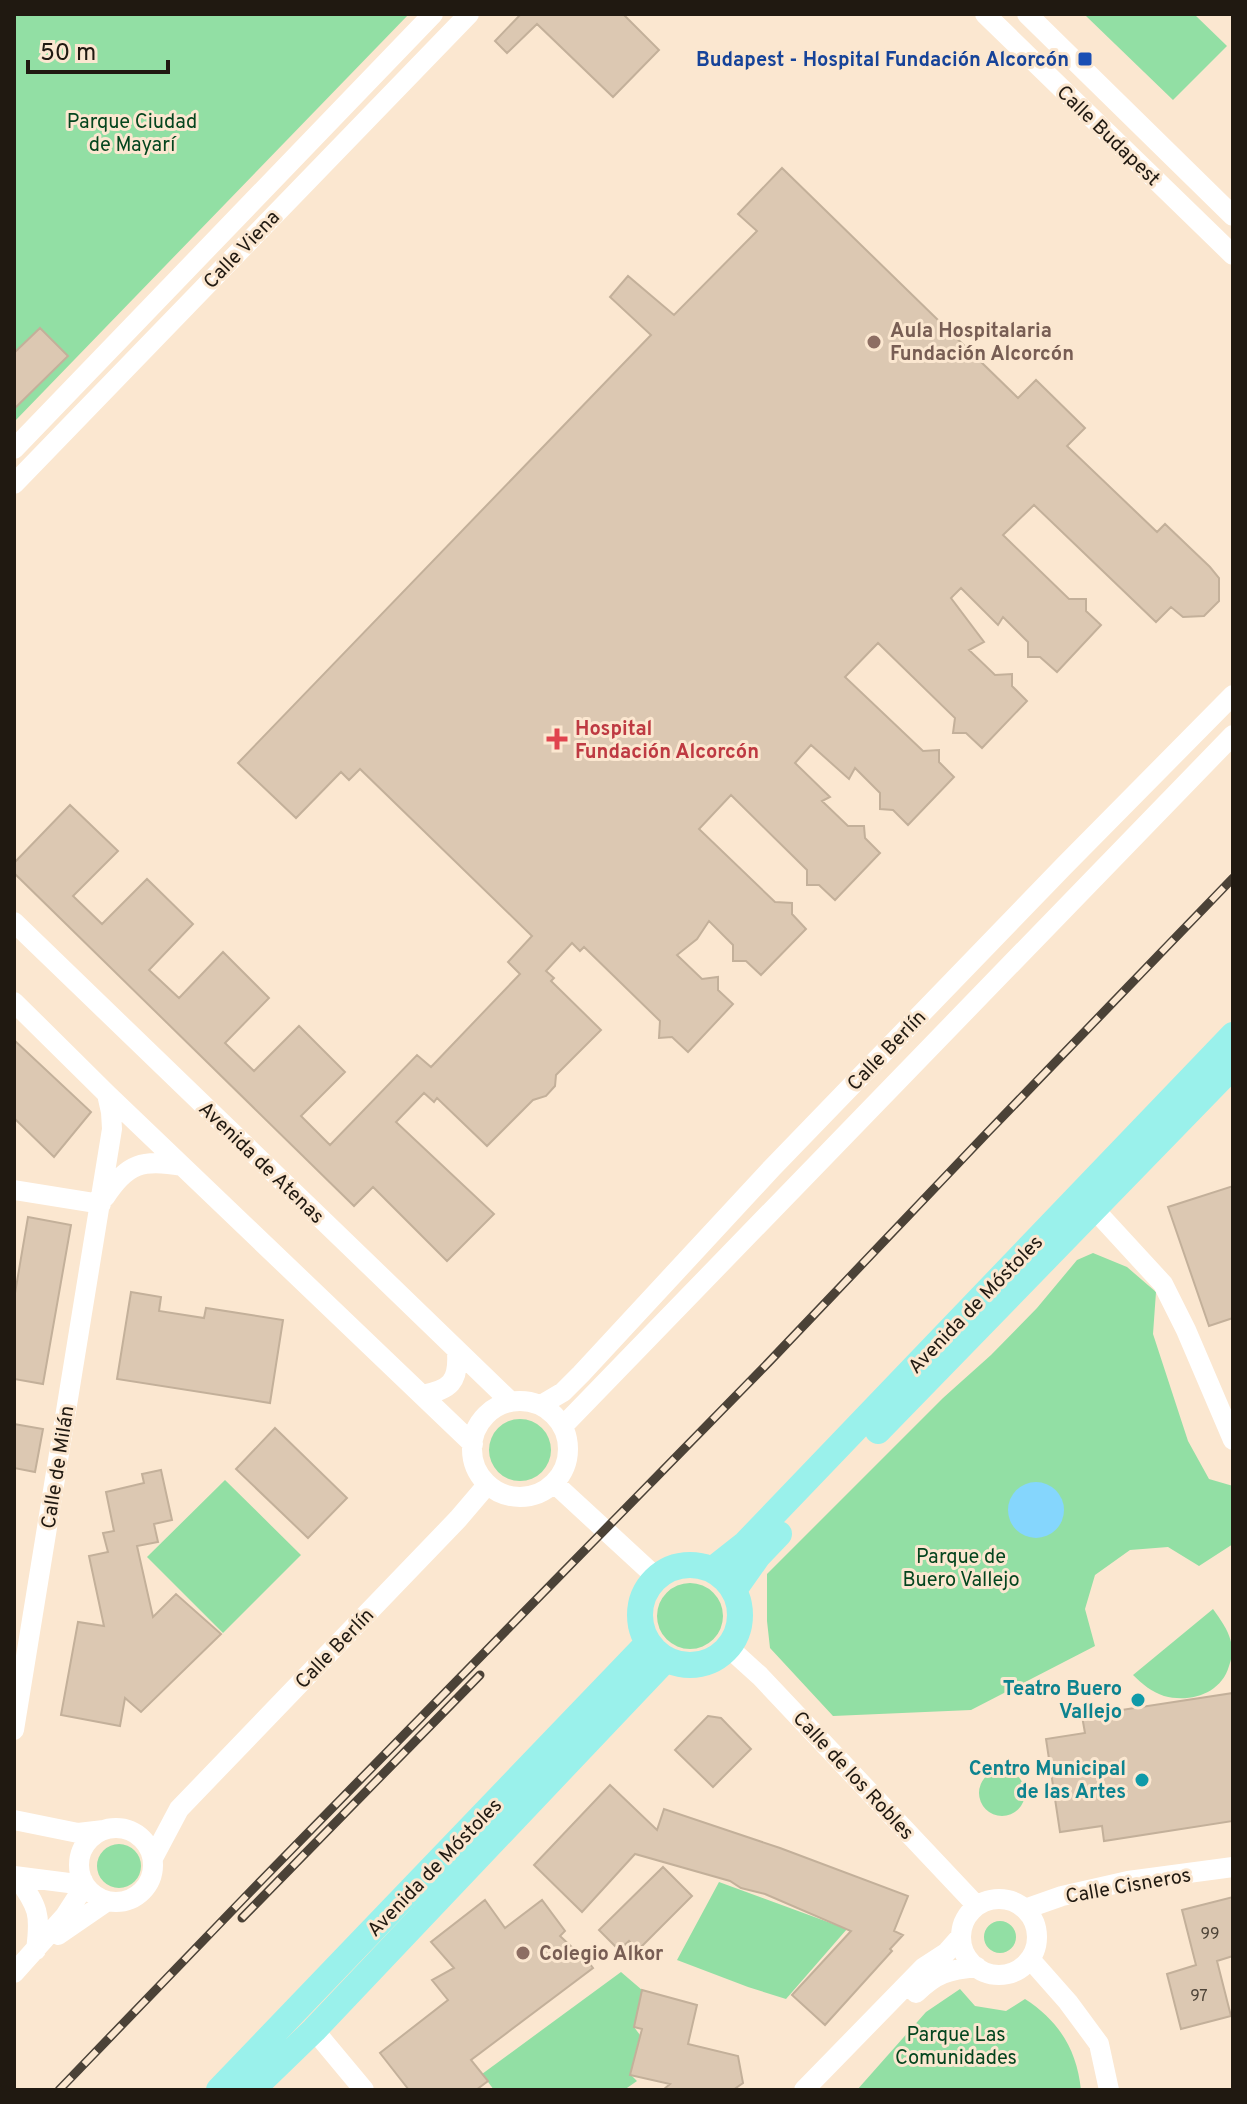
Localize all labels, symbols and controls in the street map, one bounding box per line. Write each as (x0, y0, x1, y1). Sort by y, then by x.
scale bar (28, 24, 168, 74)
text: 50 m (40, 39, 96, 69)
place label: Budapest - Hospital Fundación Alcorcón (696, 48, 1069, 74)
marker: Budapest - Hospital Fundación Alcorcón (1076, 50, 1094, 68)
street label: Calle Budapest (1050, 80, 1165, 193)
park label: Parque Ciudad de Mayarí (67, 110, 197, 159)
street label: Calle Viena (199, 206, 286, 295)
place label: Aula Hospitalaria Fundación Alcorcón (890, 319, 1074, 368)
marker: Aula Hospitalaria Fundación Alcorcón (865, 333, 883, 351)
place label: Hospital Fundación Alcorcón (575, 717, 759, 766)
marker: Hospital Fundación Alcorcón (546, 728, 568, 750)
street label: Calle Berlín (842, 1005, 933, 1097)
street label: Avenida de Atenas (192, 1097, 329, 1230)
street label: Avenida de Móstoles (903, 1230, 1049, 1380)
street label: Calle de Milán (36, 1404, 82, 1531)
park label: Parque de Buero Vallejo (902, 1545, 1020, 1594)
street label: Calle Berlín (290, 1603, 381, 1695)
place label: Teatro Buero Vallejo (1003, 1677, 1122, 1726)
marker: Teatro Buero Vallejo (1129, 1691, 1147, 1709)
street label: Calle de los Robles (786, 1707, 919, 1846)
place label: Centro Municipal de las Artes (969, 1757, 1126, 1806)
marker: Centro Municipal de las Artes (1133, 1771, 1151, 1789)
street label: Avenida de Móstoles (362, 1793, 508, 1943)
street label: Calle Cisneros (1064, 1863, 1193, 1911)
house number: 99 (1200, 1925, 1220, 1945)
place label: Colegio Alkor (539, 1942, 664, 1968)
marker: Colegio Alkor (514, 1944, 532, 1962)
house number: 97 (1190, 1987, 1208, 2007)
park label: Parque Las Comunidades (895, 2023, 1017, 2072)

